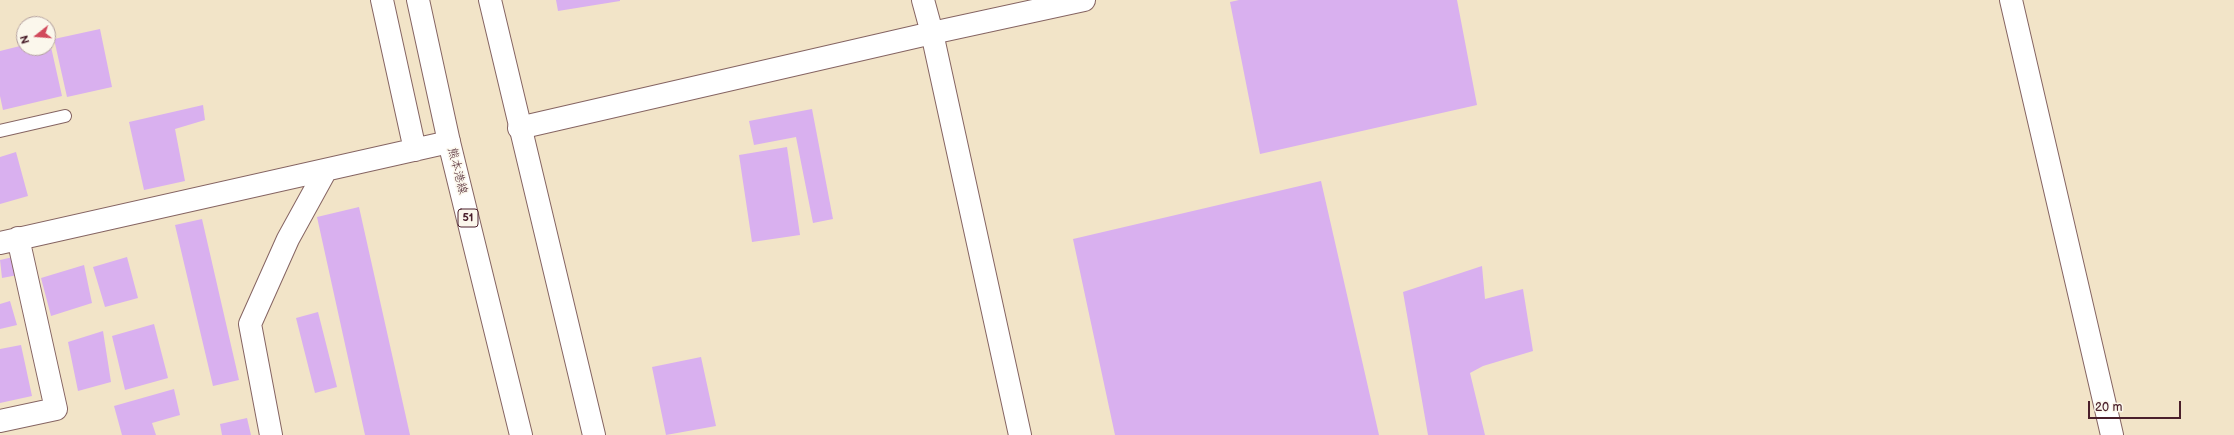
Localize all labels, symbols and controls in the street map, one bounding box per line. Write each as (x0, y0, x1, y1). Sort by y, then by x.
north arrow (16, 16, 56, 56)
text: N (18, 34, 32, 45)
street label: 熊本港線 (444, 146, 470, 196)
road number: 51 (458, 209, 478, 227)
scale bar (2090, 393, 2183, 419)
text: 20 m (2095, 400, 2122, 415)

